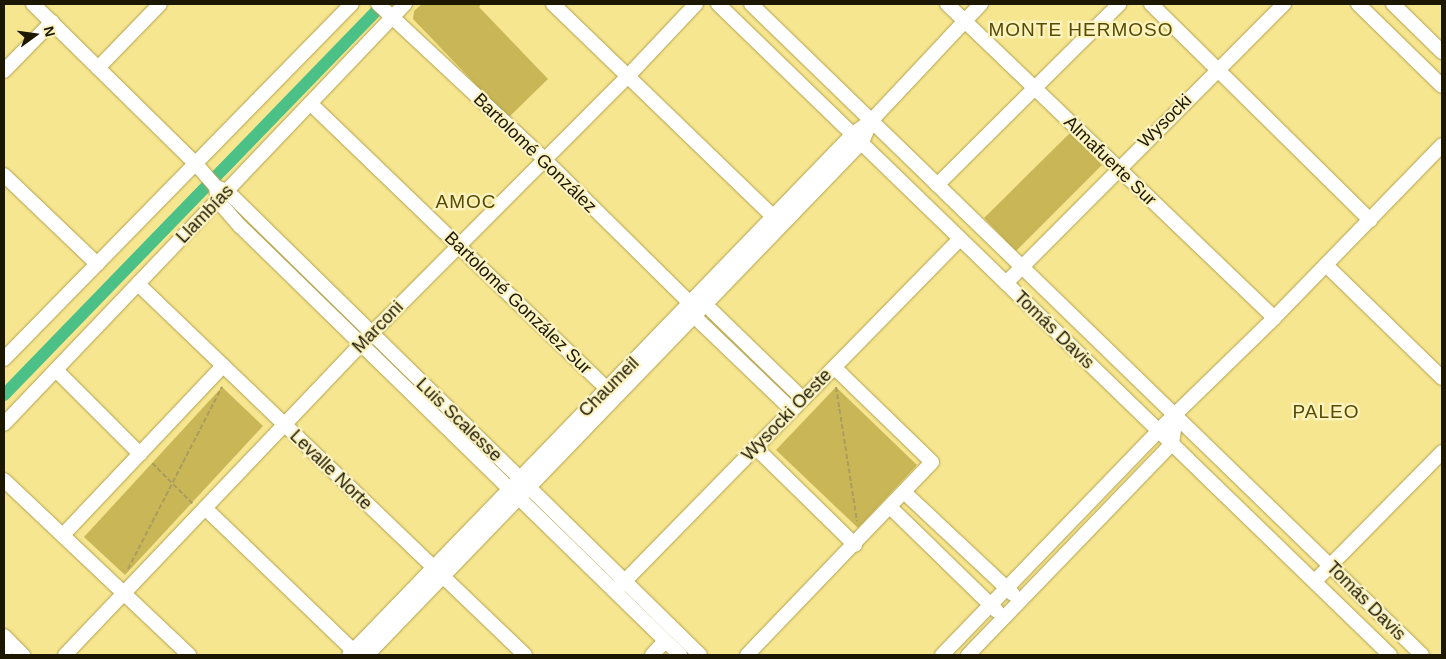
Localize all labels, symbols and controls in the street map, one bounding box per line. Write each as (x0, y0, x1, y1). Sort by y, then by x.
north arrow (10, 10, 60, 60)
district label: MONTE HERMOSO (987, 19, 1175, 41)
text: N (41, 25, 59, 38)
street label: Bartolomé González (469, 89, 601, 217)
street label: Wysocki (1134, 90, 1196, 152)
street label: Almafuerte Sur (1059, 112, 1161, 210)
street label: Llambías (172, 180, 238, 248)
district label: AMOC (435, 191, 497, 213)
street label: Bartolomé González Sur (440, 227, 596, 379)
street label: Tomás Davis (1009, 286, 1099, 374)
street label: Marconi (348, 296, 408, 358)
street label: Chaumeil (574, 352, 644, 422)
street label: Wysocki Oeste (738, 364, 836, 466)
street label: Luis Scalesse (412, 374, 506, 466)
district label: PALEO (1292, 401, 1360, 423)
street label: Levalle Norte (285, 425, 377, 515)
street label: Tomás Davis (1322, 557, 1410, 645)

